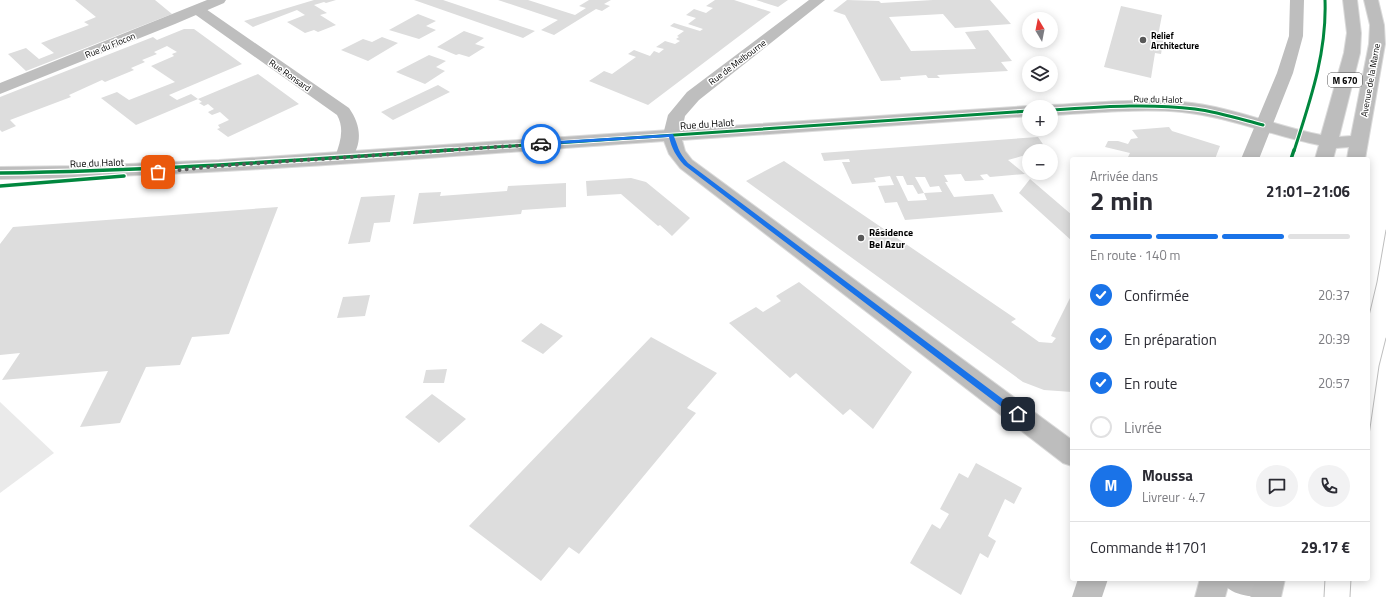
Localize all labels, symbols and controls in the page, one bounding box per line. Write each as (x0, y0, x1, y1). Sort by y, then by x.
north arrow (1022, 12, 1058, 48)
map controls (1022, 12, 1058, 180)
street label: Rue du Flocon (83, 29, 137, 61)
place label: Relief Architecture (1151, 29, 1200, 52)
marker: Relief Architecture (1138, 35, 1148, 45)
street label: Rue de Melbourne (706, 36, 769, 88)
street label: Avenue de la Marne (1357, 42, 1383, 118)
street label: Rue Ronsard (266, 56, 314, 94)
button: layers (1022, 56, 1058, 92)
road number: M 670 (1328, 73, 1362, 87)
street label: Rue du Halot (1133, 92, 1183, 106)
button: + (1022, 100, 1058, 136)
street label: Rue du Halot (679, 115, 735, 133)
courier (521, 124, 561, 164)
icon: car (530, 133, 552, 155)
button: − (1022, 144, 1058, 180)
street label: Rue du Halot (70, 155, 125, 171)
pin (141, 155, 175, 189)
icon: bag (147, 161, 169, 183)
text: Arrivée dans (1090, 166, 1158, 186)
text: 21:01–21:06 (1266, 180, 1350, 203)
text: 2 min (1090, 181, 1153, 220)
place label: Résidence Bel Azur (869, 225, 913, 252)
marker: Résidence Bel Azur (856, 233, 866, 243)
text: En route · 140 m (1090, 245, 1180, 265)
icon: check (1090, 284, 1112, 306)
text: Confirmée (1124, 284, 1189, 307)
text: 20:37 (1318, 285, 1350, 305)
icon: check (1090, 328, 1112, 350)
text: En préparation (1124, 328, 1217, 351)
text: 20:39 (1318, 329, 1350, 349)
icon: check (1090, 372, 1112, 394)
text: En route (1124, 372, 1177, 395)
text: 20:57 (1318, 373, 1350, 393)
pin (1001, 397, 1035, 431)
icon: home (1007, 403, 1029, 425)
text: Livrée (1124, 416, 1162, 439)
text: Moussa (1142, 464, 1193, 487)
button: chat (1256, 465, 1298, 507)
button: phone (1308, 465, 1350, 507)
text: M (1105, 474, 1117, 497)
text: Livreur · 4.7 (1142, 487, 1206, 507)
text: Commande #1701 (1090, 536, 1207, 559)
text: 29.17 € (1301, 536, 1350, 559)

